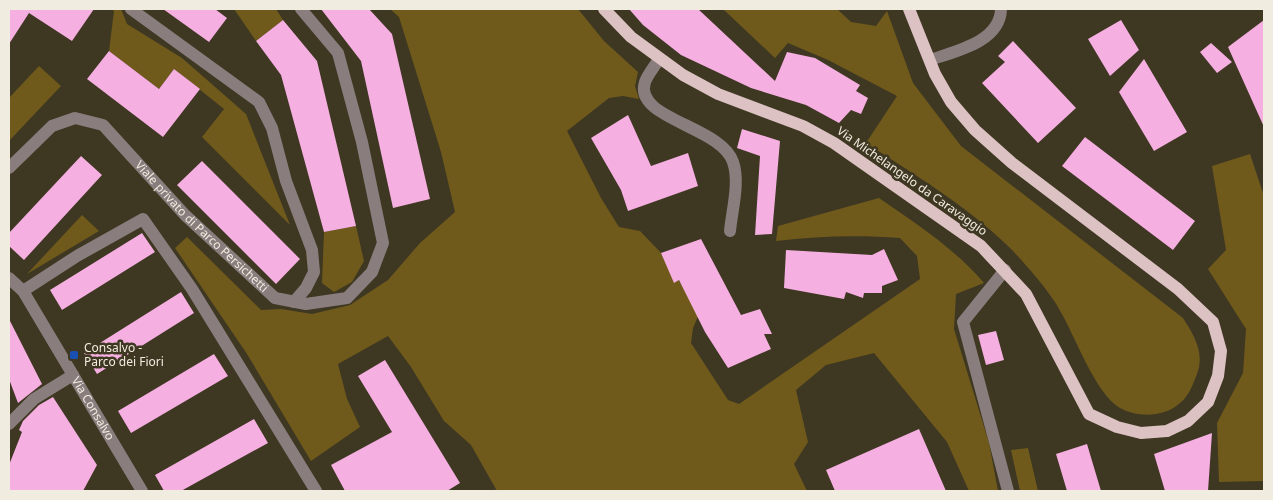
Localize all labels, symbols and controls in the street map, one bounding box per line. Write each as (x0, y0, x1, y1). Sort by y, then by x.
street label: Via Michelangelo da Caravaggio (834, 122, 991, 239)
street label: Viale privato di Parco Persichetti (131, 157, 272, 296)
place label: Consalvo - Parco dei Fiori (84, 339, 164, 370)
marker: Consalvo - Parco dei Fiori (68, 349, 80, 361)
street label: Via Consalvo (68, 373, 119, 443)

